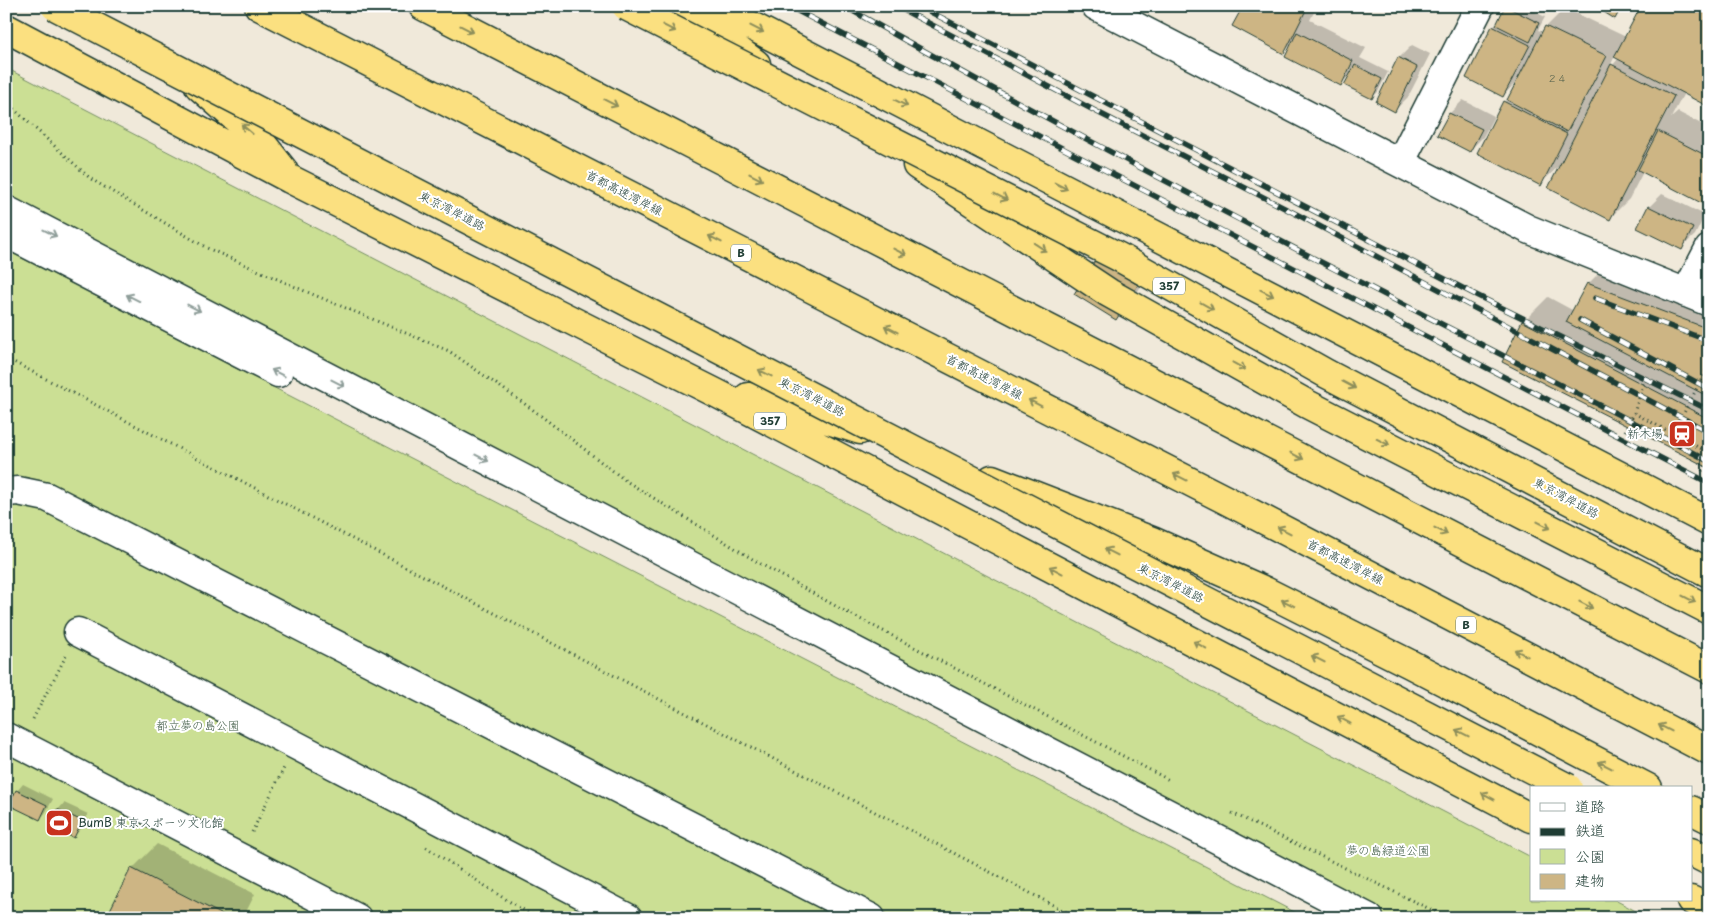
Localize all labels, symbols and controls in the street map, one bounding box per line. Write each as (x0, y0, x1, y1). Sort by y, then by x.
one-way arrow (662, 23, 677, 33)
one-way arrow (749, 24, 764, 34)
one-way arrow (459, 25, 474, 34)
house number: ２４ (1547, 70, 1567, 85)
one-way arrow (603, 99, 618, 108)
one-way arrow (893, 99, 908, 108)
one-way arrow (241, 123, 254, 135)
street label: 首都高速湾岸線 (583, 165, 666, 219)
one-way arrow (748, 172, 763, 182)
one-way arrow (1053, 181, 1068, 191)
street label: 東京湾岸道路 (416, 186, 489, 234)
one-way arrow (994, 192, 1009, 202)
one-way arrow (42, 228, 57, 238)
one-way arrow (708, 234, 723, 243)
one-way arrow (1033, 242, 1047, 252)
road number: B (731, 244, 751, 262)
one-way arrow (892, 248, 907, 257)
road number: 357 (1153, 278, 1185, 294)
one-way arrow (1259, 289, 1274, 298)
one-way arrow (126, 293, 141, 303)
one-way arrow (1199, 302, 1213, 312)
one-way arrow (186, 304, 201, 313)
one-way arrow (884, 324, 899, 333)
street label: 首都高速湾岸線 (943, 349, 1026, 403)
one-way arrow (1232, 361, 1247, 371)
one-way arrow (271, 368, 286, 377)
one-way arrow (758, 368, 773, 377)
street label: 東京湾岸道路 (776, 372, 849, 420)
one-way arrow (330, 379, 345, 388)
one-way arrow (1341, 381, 1356, 390)
one-way arrow (1028, 398, 1043, 408)
road number: 357 (754, 412, 786, 430)
station icon: 新木場 (1667, 419, 1697, 449)
place label: 新木場 (1627, 424, 1663, 442)
one-way arrow (1375, 438, 1390, 447)
one-way arrow (1289, 452, 1304, 461)
one-way arrow (474, 454, 489, 463)
one-way arrow (1173, 472, 1188, 481)
street label: 東京湾岸道路 (1530, 472, 1602, 522)
one-way arrow (1537, 520, 1552, 530)
one-way arrow (1277, 525, 1292, 534)
one-way arrow (1433, 527, 1448, 536)
street label: 首都高速湾岸線 (1304, 534, 1387, 588)
one-way arrow (1104, 547, 1119, 557)
street label: 東京湾岸道路 (1135, 558, 1208, 606)
one-way arrow (1049, 565, 1064, 574)
one-way arrow (1681, 594, 1696, 604)
one-way arrow (1281, 598, 1296, 607)
one-way arrow (1578, 600, 1593, 610)
road number: B (1456, 616, 1476, 634)
one-way arrow (1193, 640, 1208, 649)
one-way arrow (1514, 648, 1529, 657)
one-way arrow (1311, 653, 1326, 663)
one-way arrow (1337, 715, 1352, 724)
park label: 都立夢の島公園 (156, 716, 240, 734)
one-way arrow (1658, 723, 1673, 733)
one-way arrow (1455, 728, 1470, 737)
one-way arrow (1598, 760, 1613, 769)
legend (1530, 786, 1692, 902)
one-way arrow (1481, 791, 1496, 800)
text: 道路 (1575, 794, 1605, 817)
sports icon: BumB 東京スポーツ文化館 (44, 808, 74, 838)
place label: BumB 東京スポーツ文化館 (78, 813, 224, 831)
text: 鉄道 (1575, 818, 1605, 841)
park label: 夢の島緑道公園 (1346, 841, 1430, 859)
text: 公園 (1575, 844, 1605, 867)
text: 建物 (1575, 868, 1605, 891)

